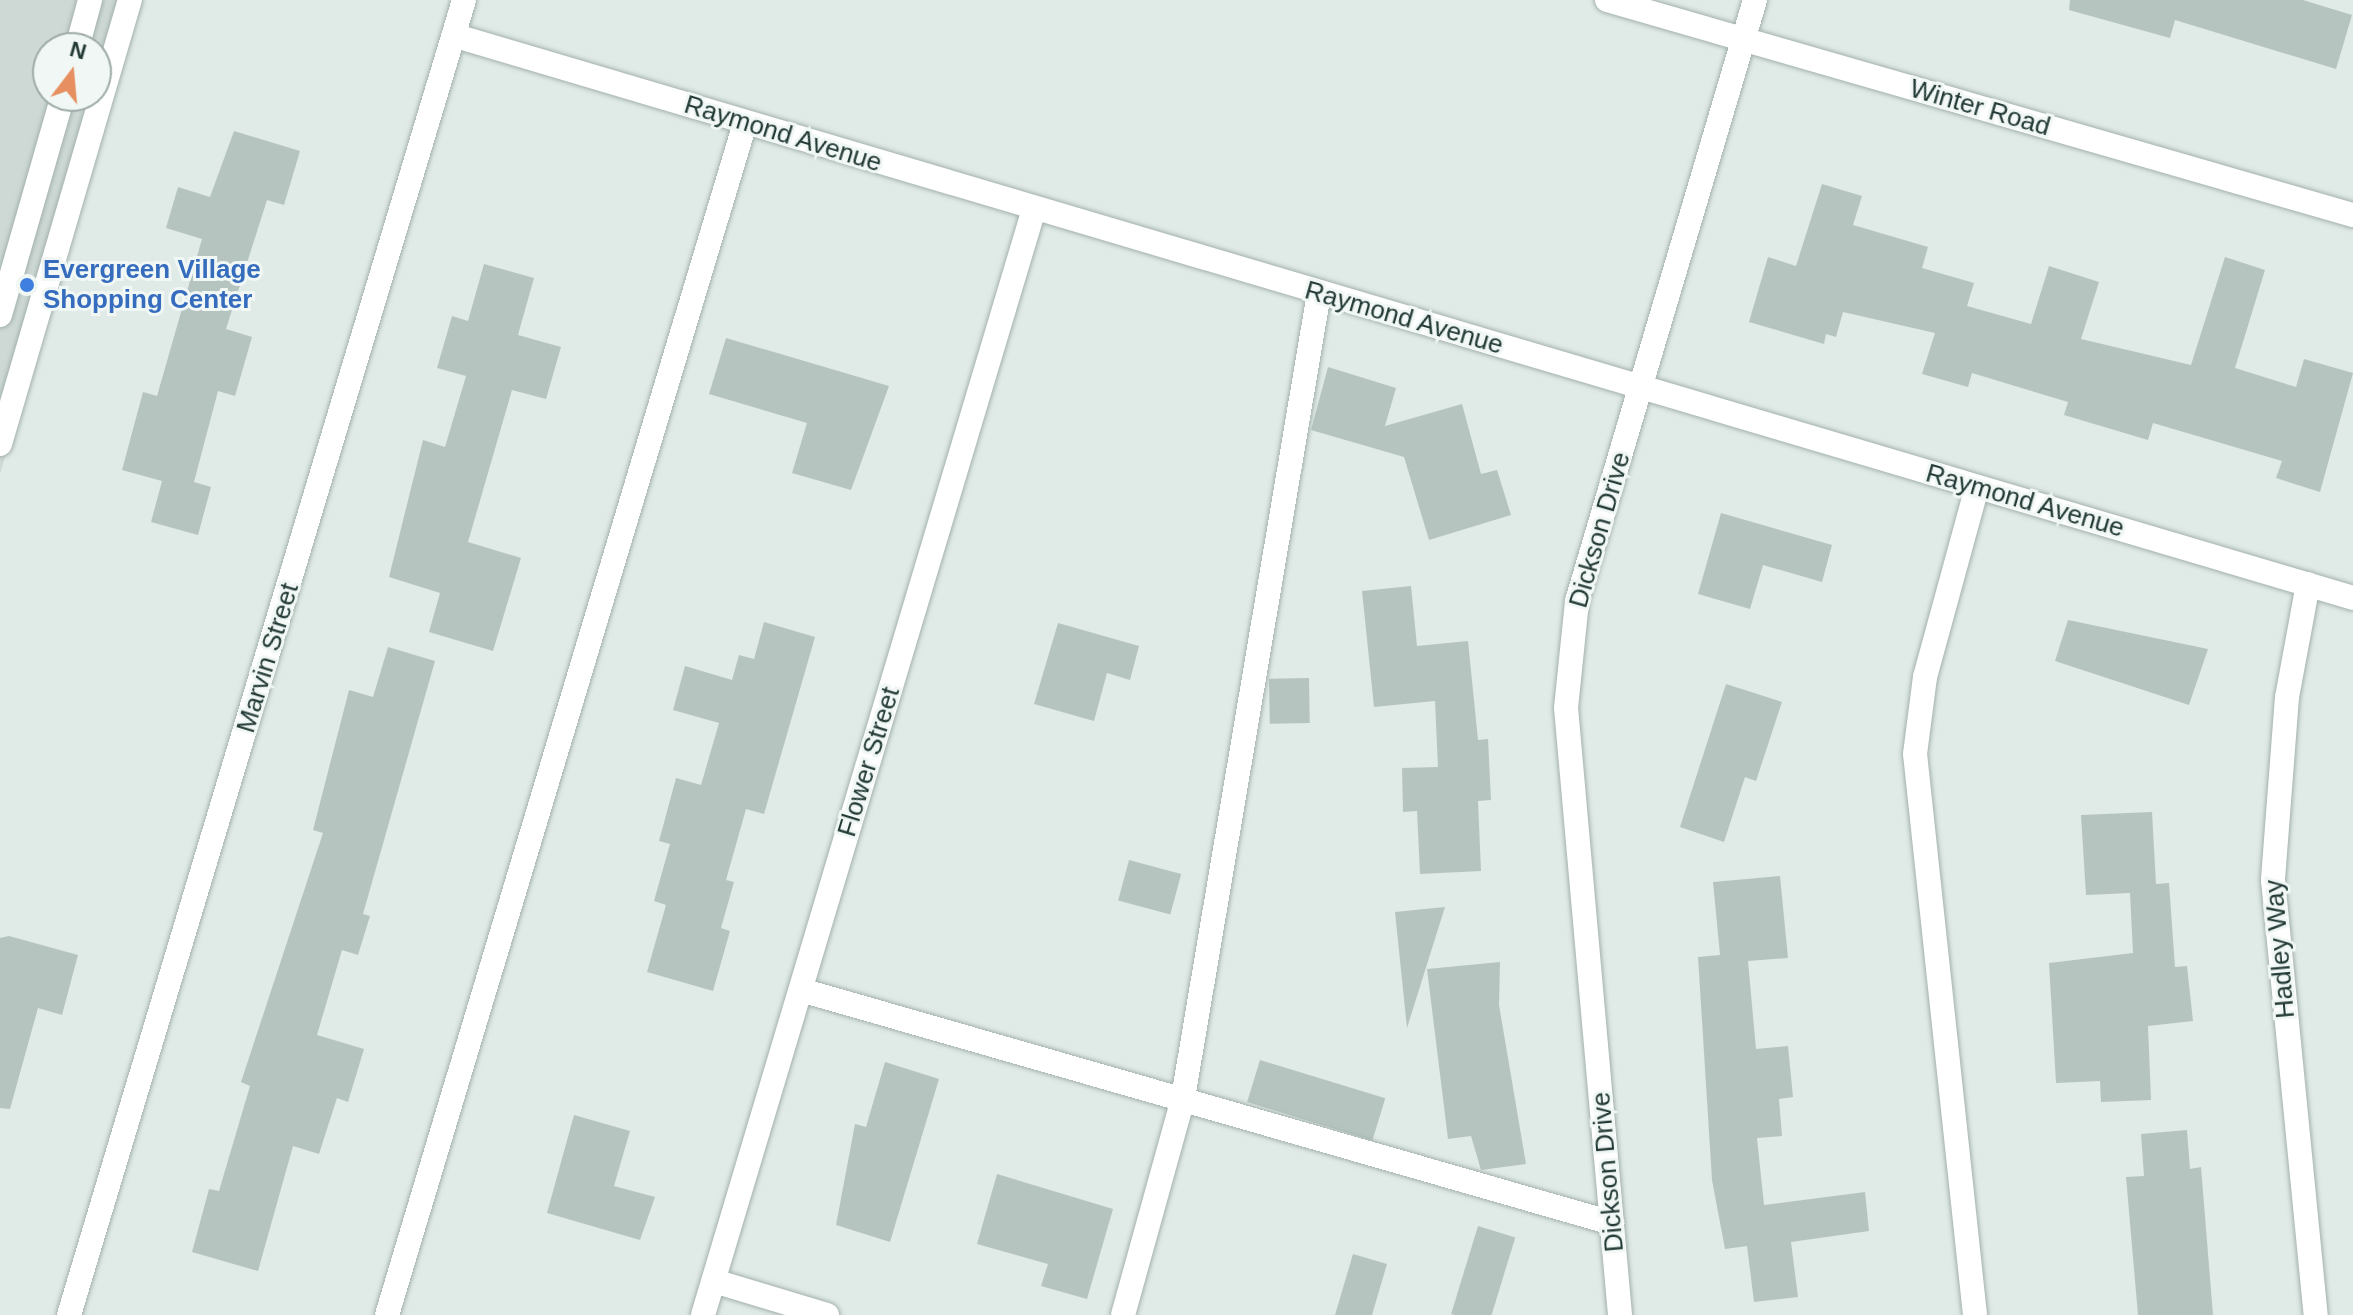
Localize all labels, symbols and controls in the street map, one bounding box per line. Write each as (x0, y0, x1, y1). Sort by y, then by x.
north arrow (32, 32, 112, 112)
text: N (67, 36, 89, 65)
street label: Winter Road (1906, 73, 2054, 143)
street label: Raymond Avenue (680, 89, 886, 179)
place label: Evergreen Village Shopping Center (43, 254, 261, 316)
street label: Raymond Avenue (1301, 275, 1507, 361)
marker: Evergreen Village Shopping Center (18, 276, 36, 294)
street label: Dickson Drive (1563, 449, 1637, 611)
street label: Raymond Avenue (1922, 458, 2128, 544)
street label: Marvin Street (230, 580, 306, 736)
street label: Flower Street (831, 684, 907, 840)
street label: Hadley Way (2258, 878, 2302, 1020)
street label: Dickson Drive (1585, 1091, 1631, 1253)

